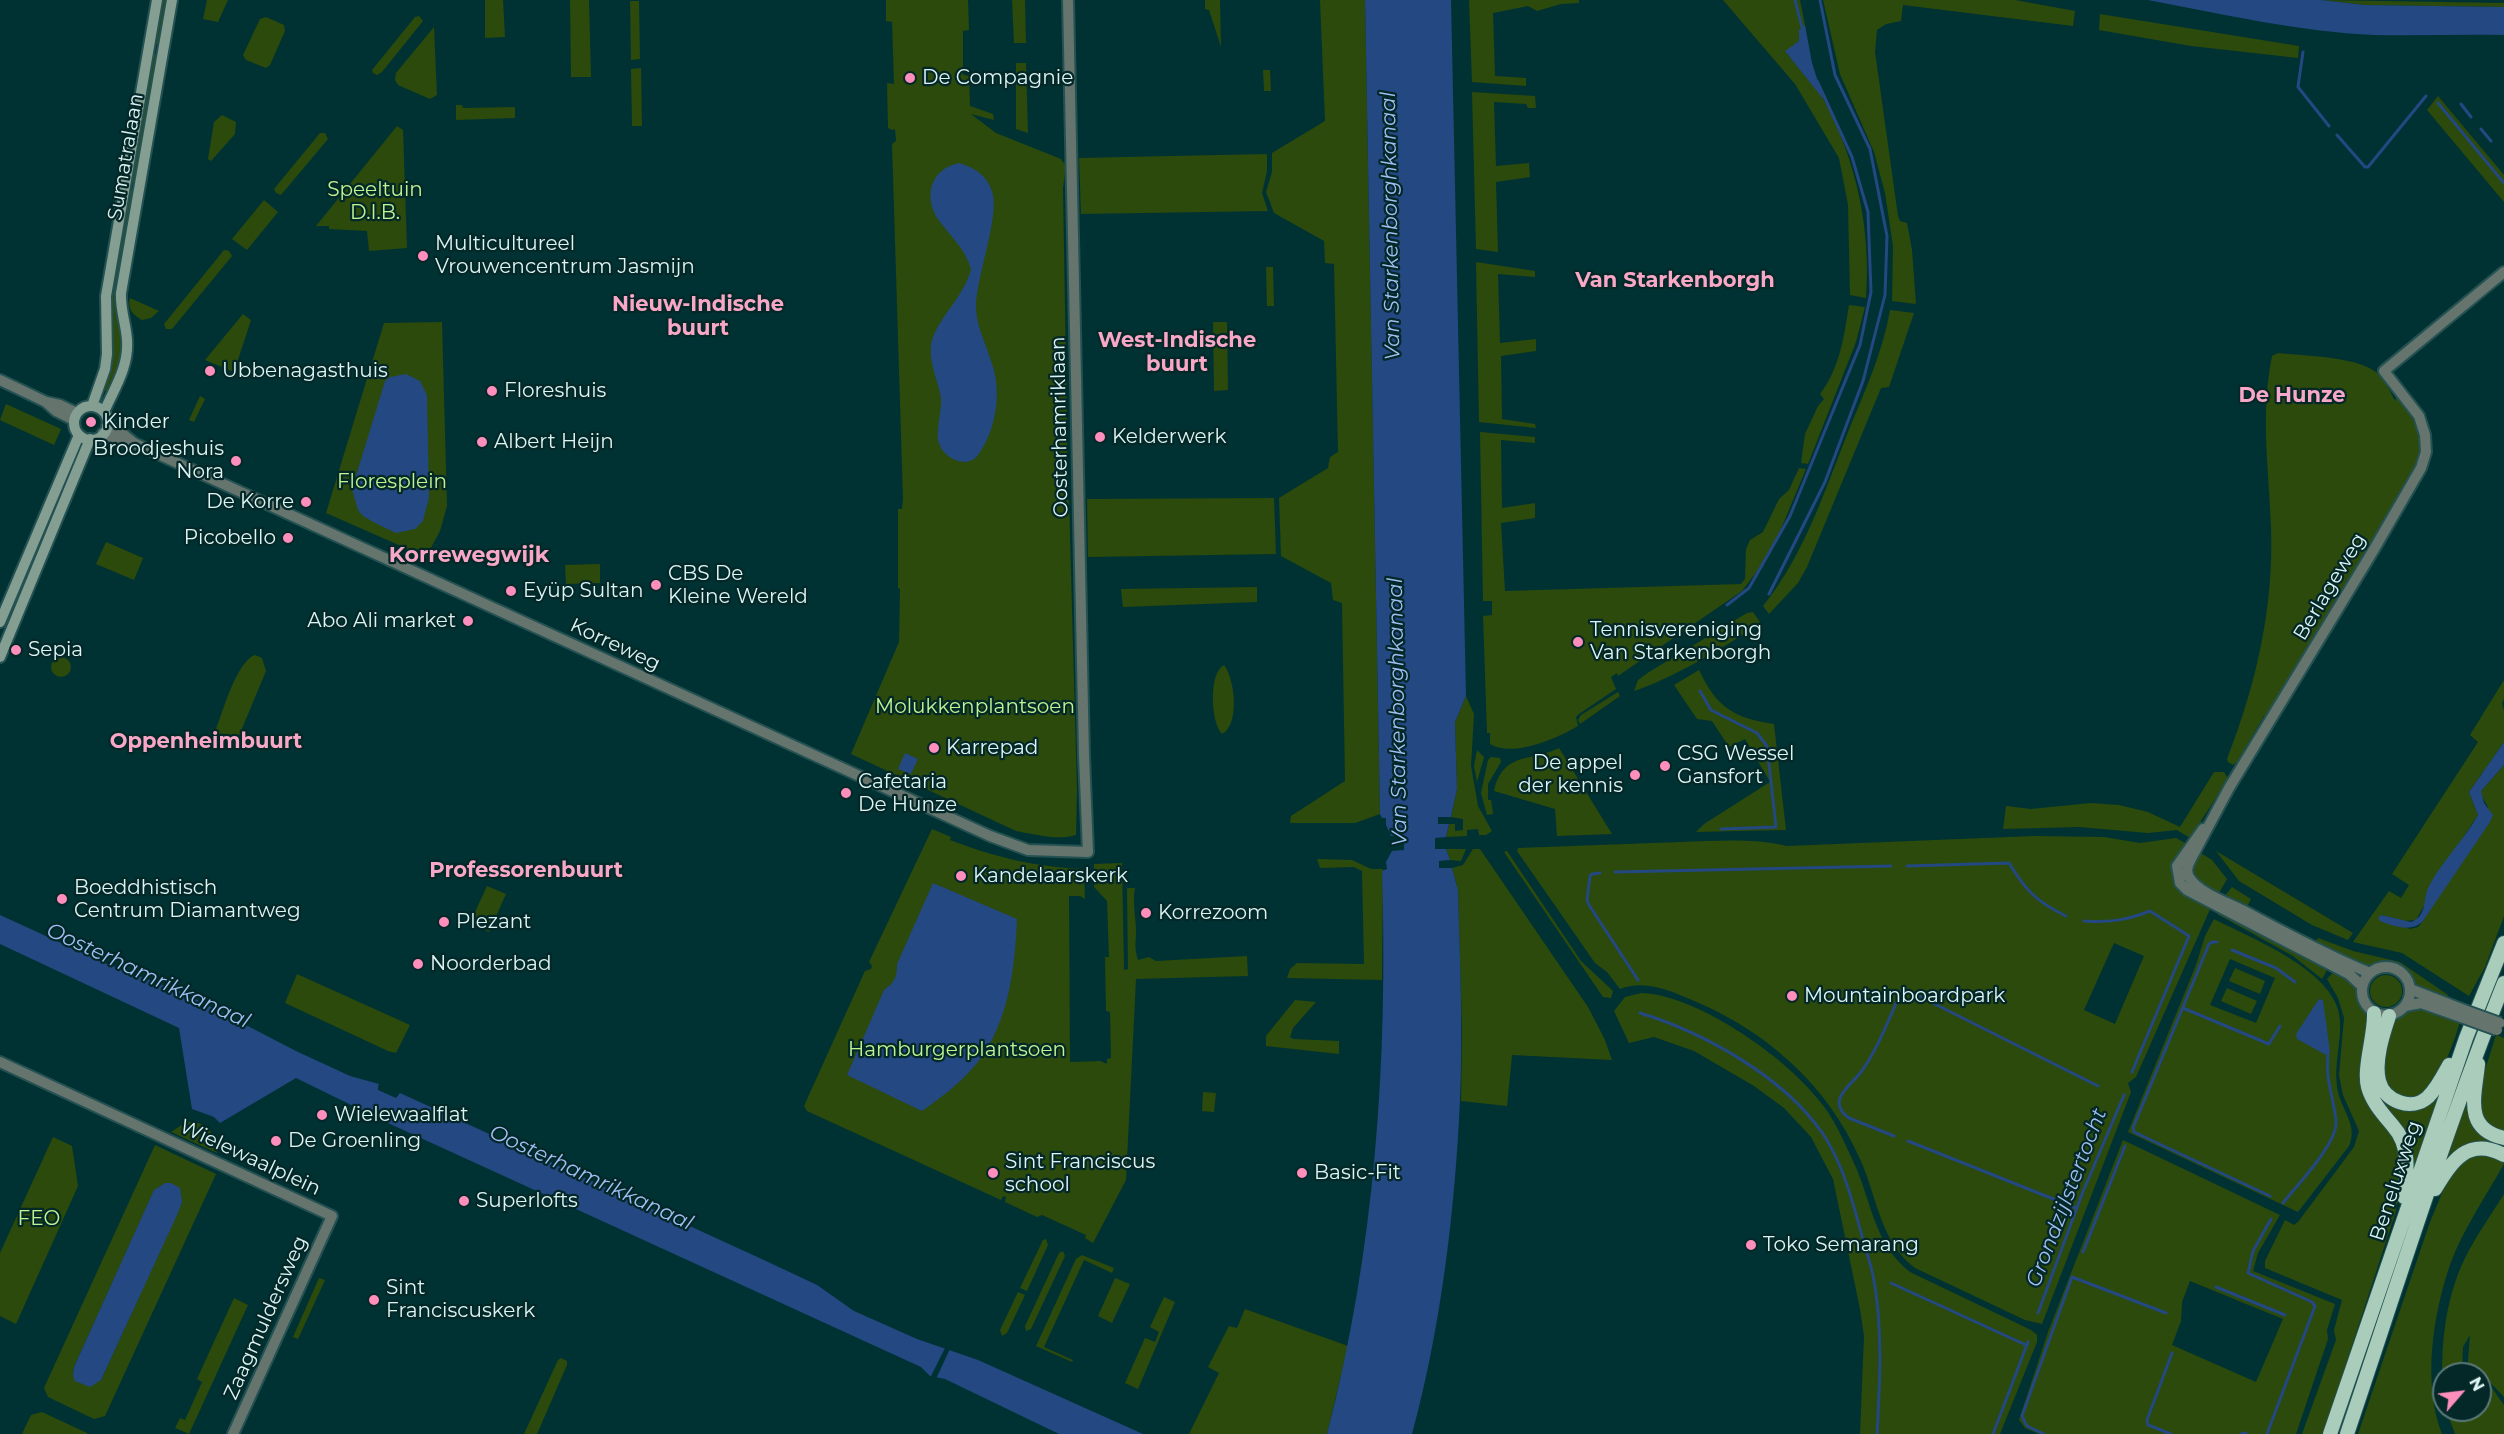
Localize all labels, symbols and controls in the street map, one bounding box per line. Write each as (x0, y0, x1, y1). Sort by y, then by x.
place label: De Compagnie (922, 66, 1073, 90)
marker: De Compagnie (903, 71, 917, 85)
water label: Van Starkenborghkanaal (1376, 91, 1406, 361)
street label: Sumatralaan (103, 92, 149, 222)
park label: Speeltuin D.I.B. (327, 178, 423, 225)
place label: Multicultureel Vrouwencentrum Jasmijn (435, 232, 695, 279)
marker: Multicultureel Vrouwencentrum Jasmijn (416, 249, 430, 263)
district label: Van Starkenborgh (1575, 268, 1775, 294)
district label: Nieuw-Indische buurt (612, 292, 784, 342)
district label: West-Indische buurt (1098, 328, 1256, 378)
street label: Oosterhamriklaan (1046, 336, 1074, 518)
place label: Ubbenagasthuis (222, 359, 388, 383)
marker: Ubbenagasthuis (203, 364, 217, 378)
place label: Floreshuis (504, 379, 606, 403)
district label: De Hunze (2239, 383, 2345, 409)
marker: Floreshuis (485, 384, 499, 398)
place label: Kinder (103, 410, 170, 434)
marker: Kinder (84, 415, 98, 429)
place label: Kelderwerk (1112, 425, 1226, 449)
place label: Albert Heijn (494, 430, 614, 454)
marker: Kelderwerk (1093, 430, 1107, 444)
marker: Albert Heijn (475, 435, 489, 449)
place label: Broodjeshuis Nora (93, 437, 224, 484)
marker: Broodjeshuis Nora (229, 454, 243, 468)
park label: Floresplein (337, 470, 447, 494)
place label: De Korre (206, 490, 294, 514)
marker: De Korre (299, 495, 313, 509)
place label: Picobello (184, 526, 276, 550)
street label: Berlageweg (2289, 529, 2371, 645)
marker: Picobello (281, 531, 295, 545)
district label: Korrewegwijk (389, 543, 549, 569)
place label: CBS De Kleine Wereld (668, 562, 808, 609)
water label: Van Starkenborghkanaal (1383, 577, 1413, 847)
marker: CBS De Kleine Wereld (649, 578, 663, 592)
place label: Eyüp Sultan (523, 579, 643, 603)
marker: Eyüp Sultan (504, 584, 518, 598)
place label: Abo Ali market (307, 609, 456, 633)
marker: Abo Ali market (461, 614, 475, 628)
street label: Korreweg (566, 614, 664, 676)
place label: Tennisvereniging Van Starkenborgh (1590, 618, 1771, 665)
marker: Tennisvereniging Van Starkenborgh (1571, 635, 1585, 649)
place label: Sepia (28, 638, 83, 662)
marker: Sepia (9, 643, 23, 657)
park label: Molukkenplantsoen (875, 695, 1075, 719)
district label: Oppenheimbuurt (110, 729, 302, 755)
place label: Karrepad (946, 736, 1038, 760)
marker: Karrepad (927, 741, 941, 755)
place label: CSG Wessel Gansfort (1677, 742, 1794, 789)
place label: De appel der kennis (1518, 751, 1623, 798)
marker: CSG Wessel Gansfort (1658, 759, 1672, 773)
marker: De appel der kennis (1628, 768, 1642, 782)
place label: Cafetaria De Hunze (858, 770, 957, 817)
marker: Cafetaria De Hunze (839, 786, 853, 800)
district label: Professorenbuurt (429, 858, 623, 884)
place label: Kandelaarskerk (973, 864, 1128, 888)
marker: Kandelaarskerk (954, 869, 968, 883)
place label: Boeddhistisch Centrum Diamantweg (74, 876, 301, 923)
marker: Boeddhistisch Centrum Diamantweg (55, 892, 69, 906)
place label: Korrezoom (1158, 901, 1268, 925)
marker: Korrezoom (1139, 906, 1153, 920)
place label: Plezant (456, 910, 531, 934)
marker: Plezant (437, 915, 451, 929)
water label: Oosterhamrikkanaal (42, 918, 254, 1034)
place label: Noorderbad (430, 952, 551, 976)
marker: Noorderbad (411, 957, 425, 971)
place label: Mountainboardpark (1804, 984, 2005, 1008)
marker: Mountainboardpark (1785, 989, 1799, 1003)
park label: Hamburgerplantsoen (848, 1038, 1066, 1062)
place label: Wielewaalflat (334, 1103, 469, 1127)
water label: Grondzijlstertocht (2021, 1105, 2113, 1291)
marker: Wielewaalflat (315, 1108, 329, 1122)
street label: Wielewaalplein (176, 1115, 324, 1201)
street label: Beneluxweg (2365, 1118, 2427, 1244)
water label: Oosterhamrikkanaal (485, 1120, 697, 1236)
place label: De Groenling (288, 1129, 421, 1153)
marker: De Groenling (269, 1134, 283, 1148)
place label: Sint Franciscus school (1005, 1150, 1155, 1197)
place label: Basic-Fit (1314, 1161, 1401, 1185)
marker: Sint Franciscus school (986, 1166, 1000, 1180)
marker: Basic-Fit (1295, 1166, 1309, 1180)
place label: Superlofts (476, 1189, 578, 1213)
marker: Superlofts (457, 1194, 471, 1208)
park label: FEO (18, 1207, 60, 1231)
street label: Zaagmuldersweg (219, 1232, 313, 1404)
place label: Toko Semarang (1763, 1233, 1919, 1257)
marker: Toko Semarang (1744, 1238, 1758, 1252)
place label: Sint Franciscuskerk (386, 1276, 535, 1323)
marker: Sint Franciscuskerk (367, 1293, 381, 1307)
north arrow (2432, 1362, 2492, 1422)
text: N (2465, 1374, 2488, 1394)

